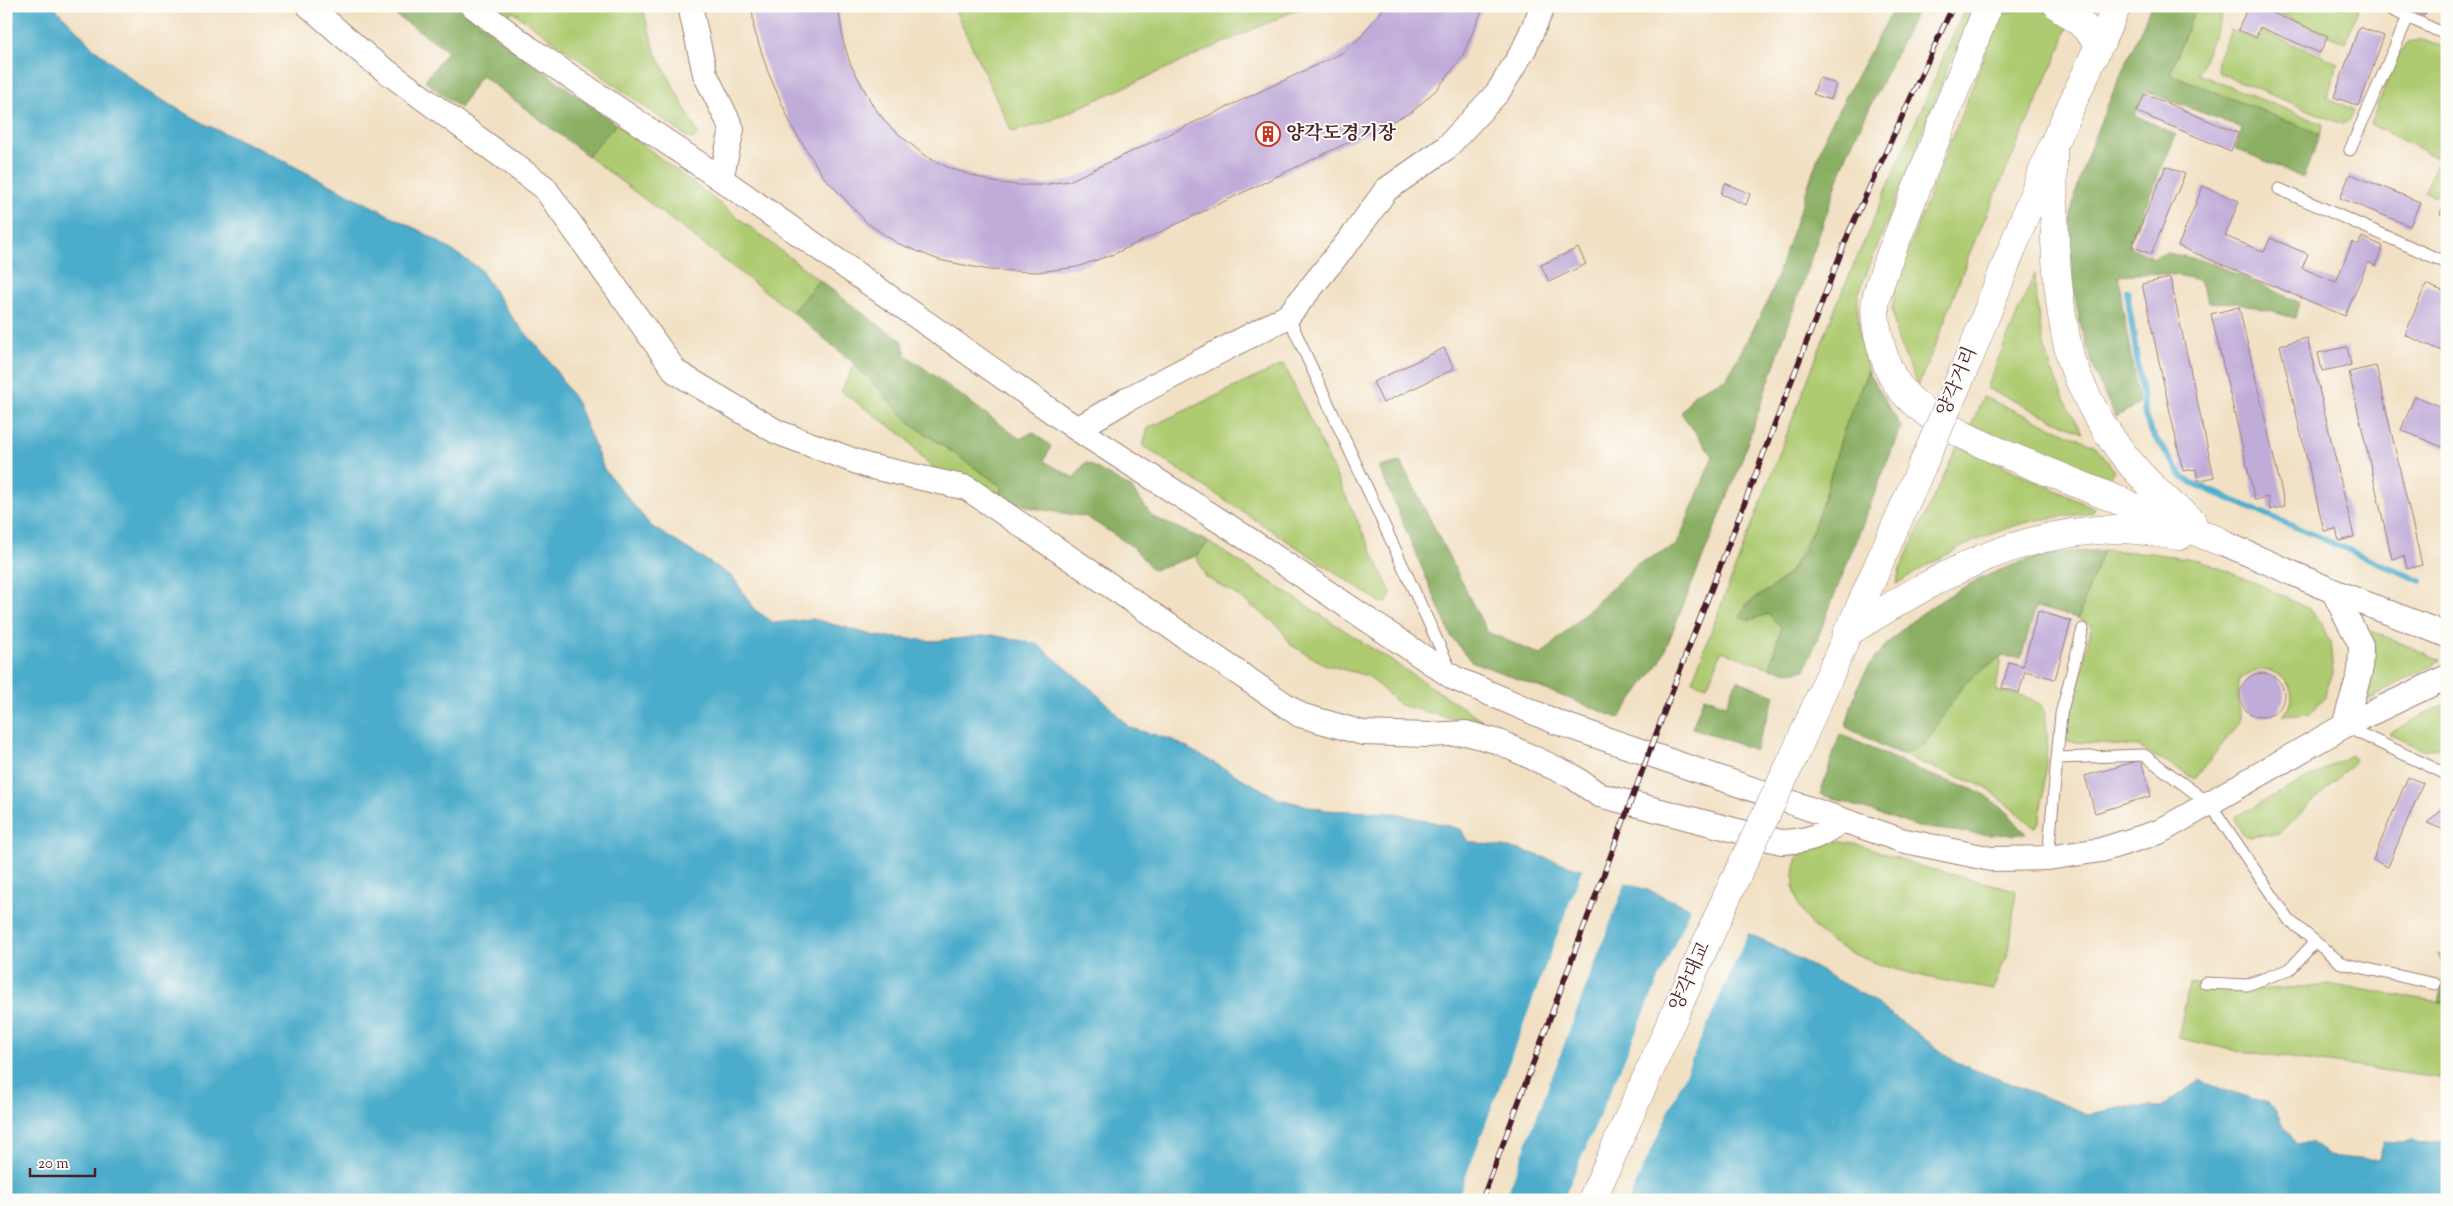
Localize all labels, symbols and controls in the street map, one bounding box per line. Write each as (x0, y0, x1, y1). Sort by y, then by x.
building icon: 양각도경기장 (1255, 121, 1281, 147)
place label: 양각도경기장 (1286, 121, 1397, 148)
street label: 양각거리 (1931, 343, 1985, 421)
street label: 양각대교 (1664, 938, 1718, 1016)
scale bar (30, 1146, 95, 1178)
text: 20 m (38, 1154, 69, 1175)

